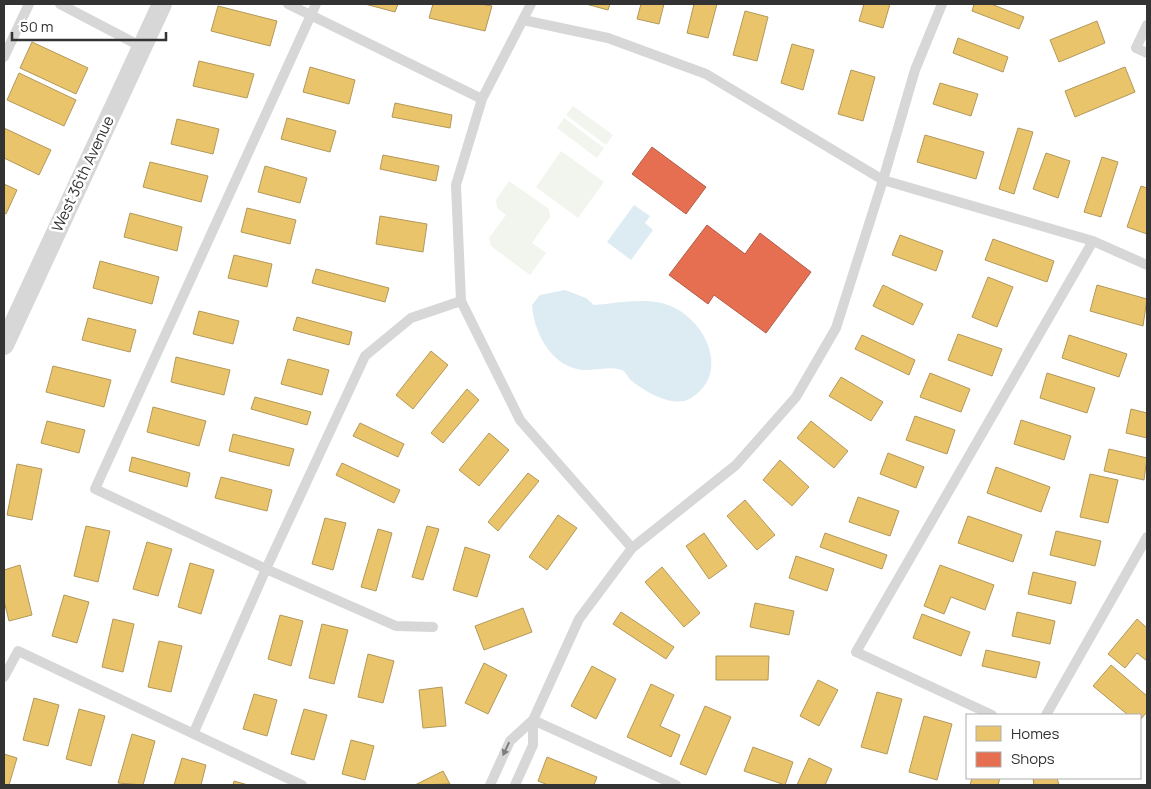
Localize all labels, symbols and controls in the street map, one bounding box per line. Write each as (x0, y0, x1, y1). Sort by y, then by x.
scale bar (12, 10, 166, 42)
text: 50 m (20, 16, 54, 37)
street label: West 36th Avenue (46, 112, 119, 235)
legend (966, 714, 1141, 779)
text: Homes (1011, 723, 1060, 744)
one-way arrow (502, 742, 510, 756)
text: Shops (1011, 748, 1055, 769)

